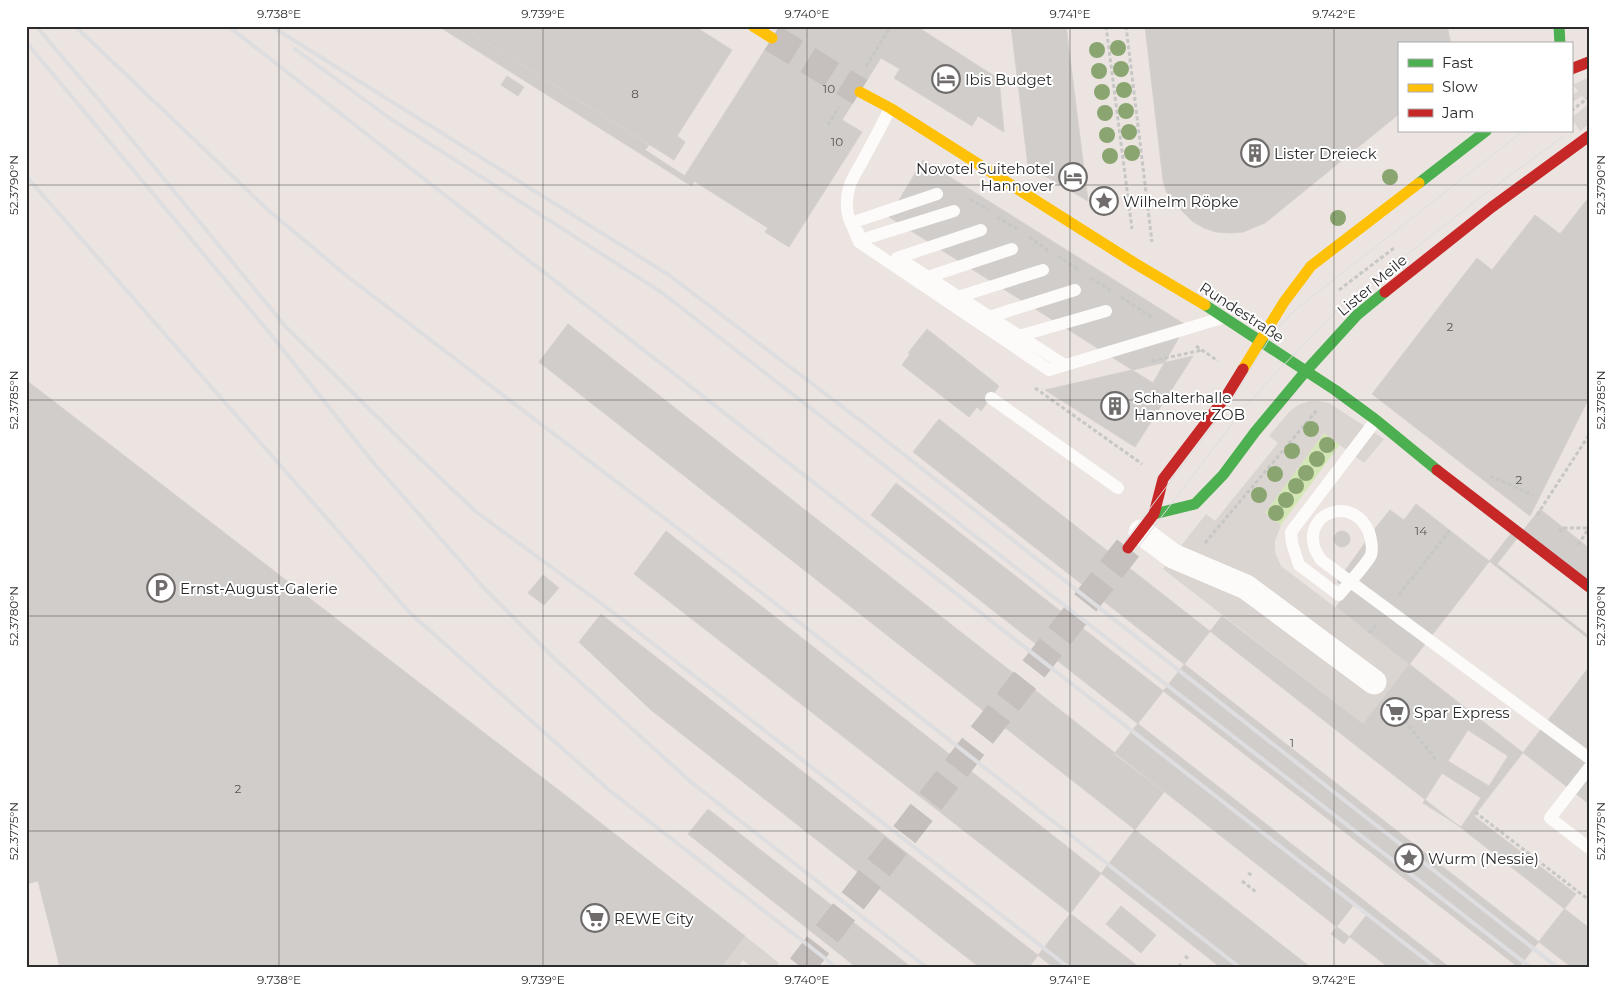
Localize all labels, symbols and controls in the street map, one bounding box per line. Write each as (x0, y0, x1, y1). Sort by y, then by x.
text: 9.738°E (257, 6, 301, 21)
text: 9.739°E (521, 6, 565, 21)
text: 9.740°E (785, 6, 829, 21)
text: 9.741°E (1050, 6, 1090, 21)
text: 9.742°E (1312, 6, 1356, 21)
legend (1398, 42, 1572, 132)
text: Fast (1442, 53, 1473, 72)
hotel icon: Ibis Budget (931, 64, 961, 94)
place label: Ibis Budget (965, 70, 1052, 89)
text: Slow (1442, 77, 1478, 96)
house number: 10 (823, 81, 835, 96)
house number: 8 (631, 86, 639, 101)
text: Jam (1441, 103, 1474, 122)
house number: 10 (831, 134, 843, 149)
building icon: Lister Dreieck (1240, 138, 1270, 168)
place label: Lister Dreieck (1274, 144, 1377, 163)
text: 52.3790°N (6, 155, 21, 215)
text: 52.3790°N (1593, 155, 1608, 215)
place label: Novotel Suitehotel Hannover (916, 159, 1054, 195)
hotel icon: Novotel Suitehotel Hannover (1058, 162, 1088, 192)
place icon: Wilhelm Röpke (1089, 186, 1119, 216)
place label: Wilhelm Röpke (1123, 192, 1239, 211)
street label: Lister Meile (1333, 250, 1411, 320)
street label: Rundestraße (1196, 278, 1288, 346)
house number: 2 (1447, 319, 1454, 334)
text: 52.3785°N (6, 371, 21, 429)
text: 52.3785°N (1593, 371, 1608, 429)
place label: Schalterhalle Hannover ZOB (1134, 388, 1245, 424)
building icon: Schalterhalle Hannover ZOB (1100, 391, 1130, 421)
house number: 2 (1516, 472, 1523, 487)
house number: 14 (1415, 523, 1427, 538)
parking icon: Ernst-August-Galerie (146, 573, 176, 603)
place label: Ernst-August-Galerie (180, 579, 338, 598)
text: 52.3780°N (6, 586, 21, 646)
text: 52.3780°N (1593, 586, 1608, 646)
supermarket icon: Spar Express (1380, 697, 1410, 727)
place label: Spar Express (1414, 703, 1510, 722)
house number: 1 (1290, 735, 1294, 750)
house number: 2 (235, 781, 242, 796)
text: 52.3775°N (6, 802, 21, 860)
text: 52.3775°N (1593, 802, 1608, 860)
place icon: Wurm (Nessie) (1394, 843, 1424, 873)
place label: Wurm (Nessie) (1428, 849, 1539, 868)
supermarket icon: REWE City (580, 903, 610, 933)
place label: REWE City (614, 909, 694, 928)
text: 9.738°E (257, 972, 301, 987)
text: 9.739°E (521, 972, 565, 987)
text: 9.740°E (785, 972, 829, 987)
text: 9.741°E (1050, 972, 1090, 987)
text: 9.742°E (1312, 972, 1356, 987)

